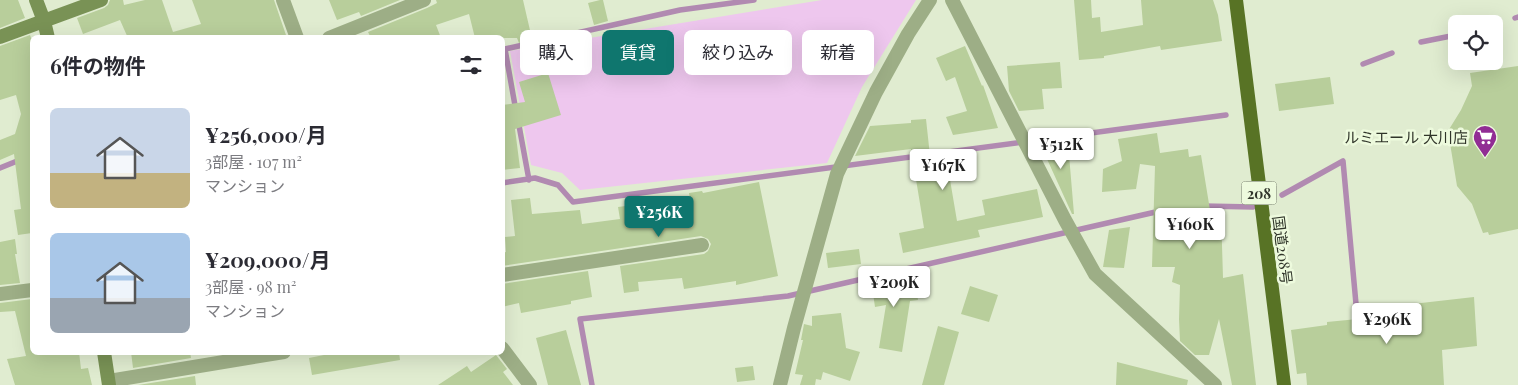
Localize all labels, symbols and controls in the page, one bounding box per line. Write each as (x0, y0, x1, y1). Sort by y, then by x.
map controls (1448, 15, 1503, 70)
button: locate (1448, 15, 1503, 70)
chip: 購入 (520, 30, 592, 75)
chip: 賃貸 (602, 30, 674, 75)
chip: 絞り込み (684, 30, 792, 75)
chip: 新着 (802, 30, 874, 75)
text: 6件の物件 (50, 51, 146, 79)
icon: filters (457, 51, 485, 79)
text: ¥256,000/月 (205, 120, 327, 148)
supermarket icon: ルミエール 大川店 (1472, 124, 1498, 158)
place label: ルミエール 大川店 (1344, 127, 1468, 147)
icon: home (90, 128, 150, 188)
pin: ¥512K (1026, 128, 1096, 170)
text: ¥512K (1039, 133, 1083, 154)
pin: ¥167K (908, 148, 978, 191)
text: 3部屋 · 107 m² (205, 151, 302, 172)
text: ¥167K (921, 154, 965, 175)
text: マンション (205, 175, 285, 196)
road number: 208 (1242, 182, 1276, 204)
pin: ¥256K (624, 196, 694, 238)
text: ¥256K (636, 201, 682, 222)
pin: ¥160K (1155, 208, 1225, 250)
text: ¥160K (1166, 213, 1214, 234)
street label: 国道208号 (1269, 215, 1297, 285)
text: ¥209,000/月 (205, 245, 330, 273)
icon: home (90, 253, 150, 313)
pin: ¥209K (859, 266, 929, 308)
text: ¥209K (869, 271, 919, 292)
text: 3部屋 · 98 m² (205, 276, 296, 297)
text: マンション (205, 300, 285, 321)
pin: ¥296K (1352, 302, 1422, 345)
text: ¥296K (1363, 308, 1411, 329)

